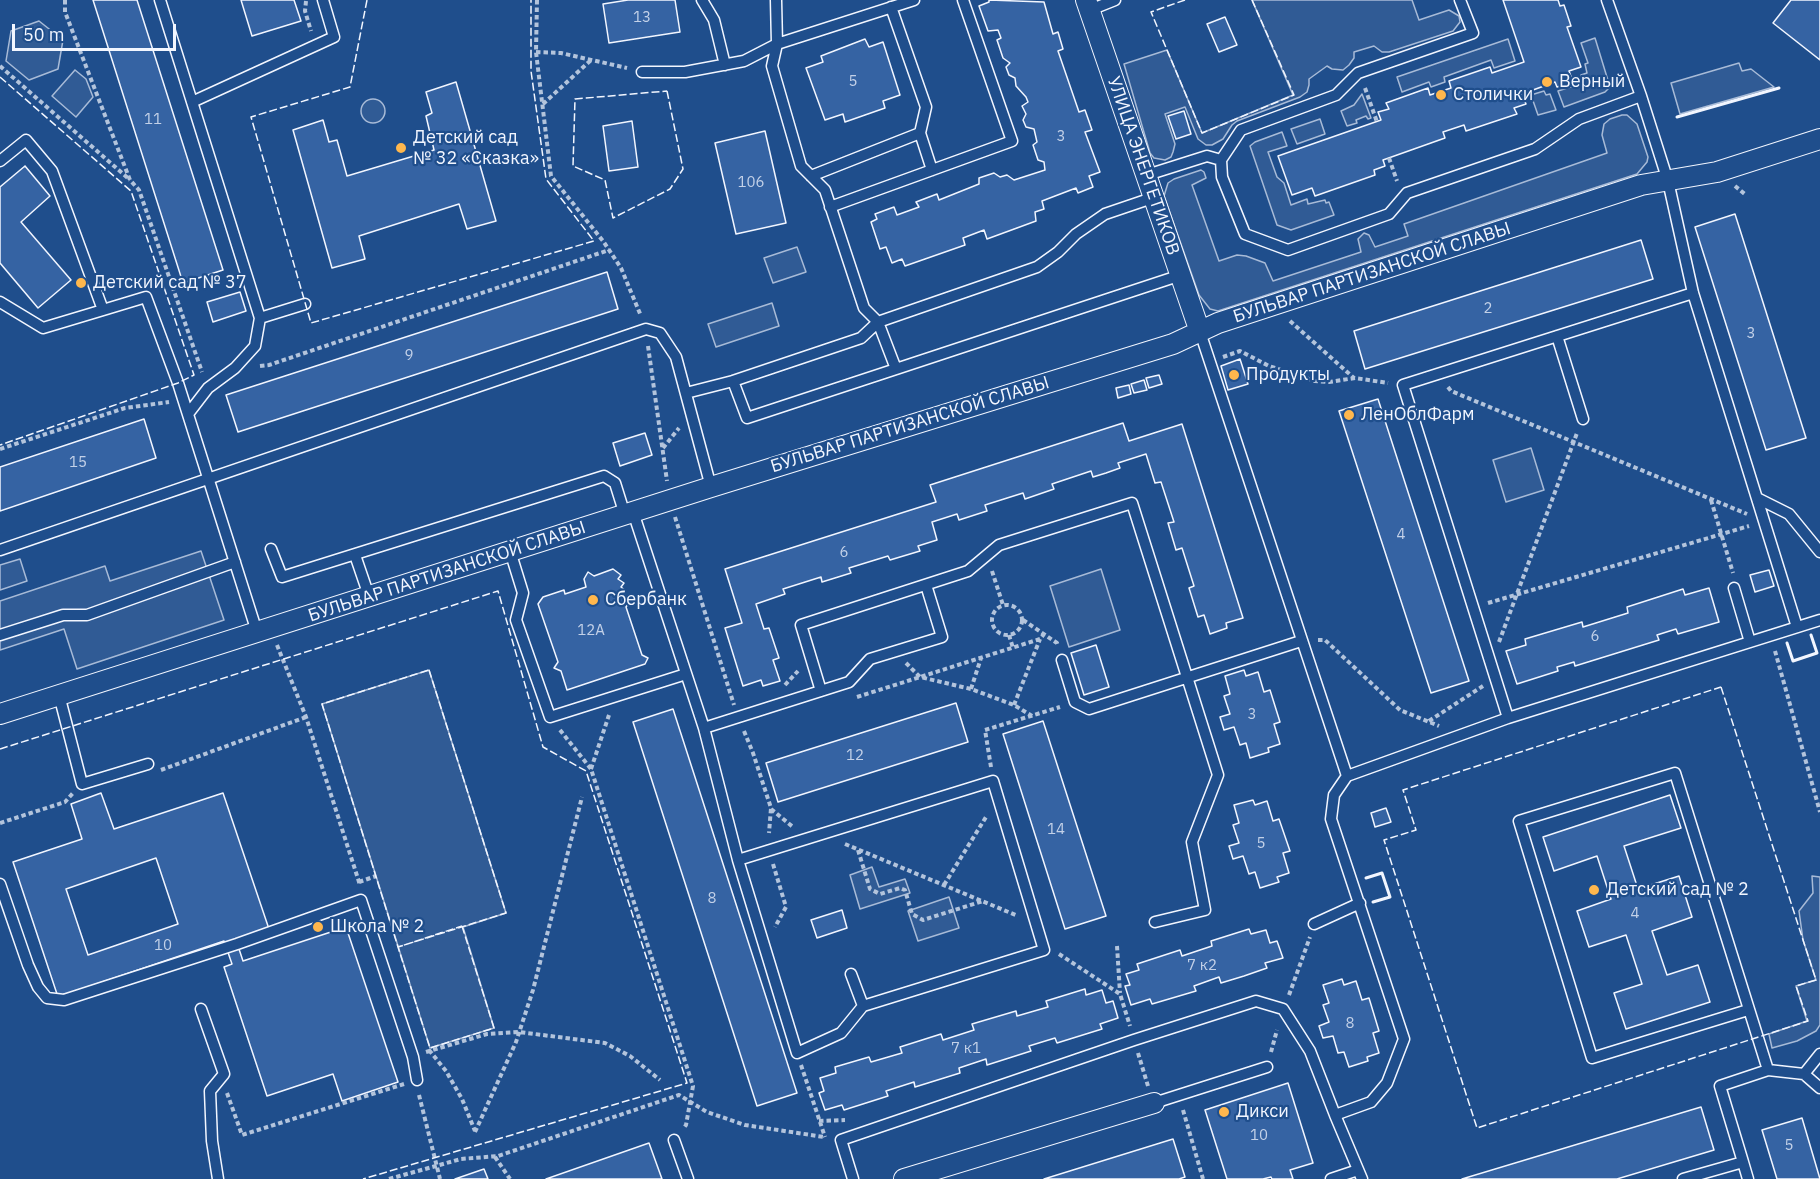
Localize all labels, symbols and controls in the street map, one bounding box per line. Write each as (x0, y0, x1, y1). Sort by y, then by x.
house number: 13 (633, 9, 651, 27)
scale bar (15, 12, 178, 50)
text: 50 m (23, 23, 65, 46)
place label: Верный (1559, 71, 1625, 93)
house number: 5 (849, 73, 857, 91)
street label: УЛИЦА ЭНЕРГЕТИКОВ (1102, 74, 1184, 258)
marker: Верный (1540, 75, 1554, 89)
place label: Столички (1453, 84, 1533, 106)
marker: Столички (1434, 88, 1448, 102)
house number: 11 (144, 111, 162, 129)
place label: Детский сад № 32 «Сказка» (413, 127, 539, 170)
house number: 3 (1057, 128, 1065, 146)
marker: Детский сад № 32 «Сказка» (394, 141, 408, 155)
house number: 106 (738, 174, 764, 192)
street label: БУЛЬВАР ПАРТИЗАНСКОЙ СЛАВЫ (1231, 218, 1513, 328)
place label: Детский сад № 37 (93, 272, 247, 294)
marker: Детский сад № 37 (74, 276, 88, 290)
house number: 2 (1484, 300, 1492, 318)
house number: 3 (1747, 325, 1755, 343)
house number: 9 (405, 347, 413, 365)
place label: Продукты (1246, 364, 1330, 386)
marker: Продукты (1227, 368, 1241, 382)
street label: БУЛЬВАР ПАРТИЗАНСКОЙ СЛАВЫ (768, 372, 1052, 478)
place label: ЛенОблФарм (1361, 404, 1475, 426)
marker: ЛенОблФарм (1342, 408, 1356, 422)
house number: 15 (69, 454, 87, 472)
street label: БУЛЬВАР ПАРТИЗАНСКОЙ СЛАВЫ (306, 517, 588, 627)
house number: 4 (1397, 526, 1405, 544)
house number: 6 (840, 544, 848, 562)
place label: Сбербанк (605, 589, 687, 611)
marker: Сбербанк (586, 593, 600, 607)
house number: 12А (577, 622, 605, 640)
house number: 6 (1591, 628, 1599, 646)
house number: 3 (1248, 706, 1256, 724)
house number: 12 (846, 747, 864, 765)
house number: 14 (1047, 821, 1065, 839)
house number: 5 (1257, 835, 1265, 853)
place label: Детский сад № 2 (1606, 879, 1749, 901)
marker: Детский сад № 2 (1587, 883, 1601, 897)
house number: 8 (708, 890, 716, 908)
house number: 4 (1631, 905, 1639, 923)
place label: Школа № 2 (330, 916, 424, 938)
marker: Школа № 2 (311, 920, 325, 934)
house number: 10 (154, 937, 172, 955)
house number: 7 к2 (1187, 957, 1217, 975)
house number: 8 (1346, 1015, 1354, 1033)
house number: 7 к1 (951, 1040, 981, 1058)
place label: Дикси (1236, 1101, 1289, 1123)
marker: Дикси (1217, 1105, 1231, 1119)
house number: 10 (1250, 1127, 1268, 1145)
house number: 5 (1785, 1137, 1793, 1155)

